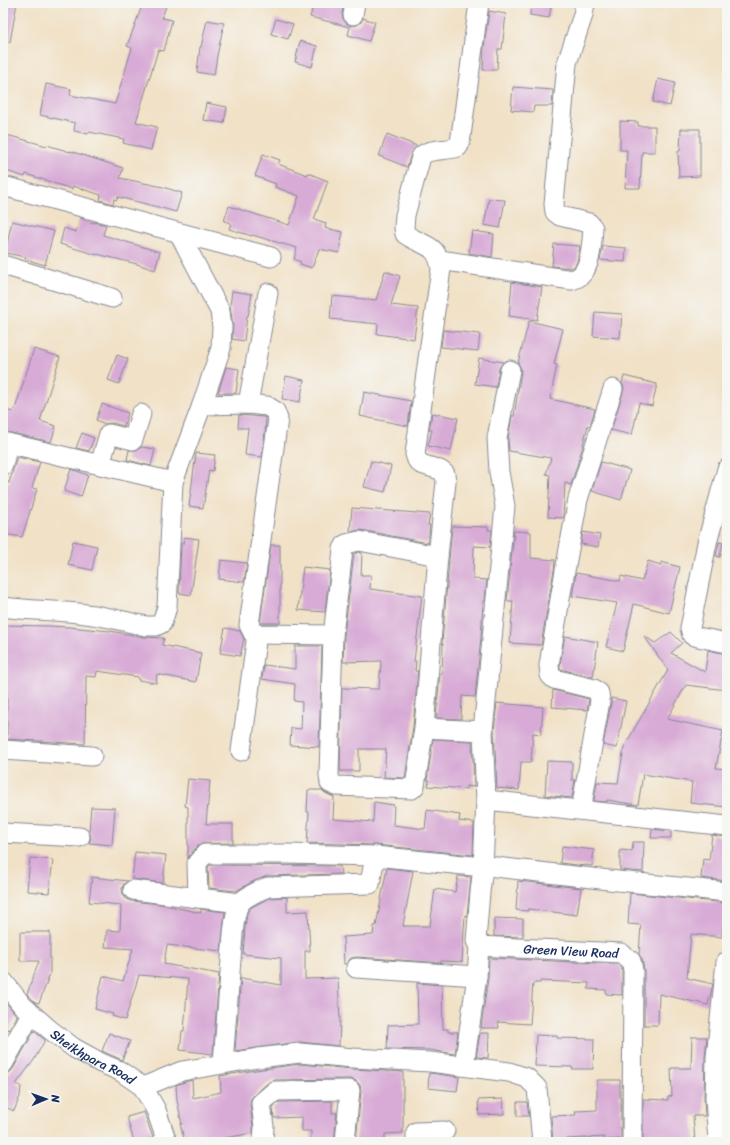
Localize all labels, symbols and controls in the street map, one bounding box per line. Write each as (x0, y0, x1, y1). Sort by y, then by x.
street label: Green View Road (523, 937, 620, 964)
street label: Sheikhpara Road (46, 1023, 142, 1091)
north arrow (26, 1079, 66, 1119)
text: N (46, 1094, 65, 1103)

